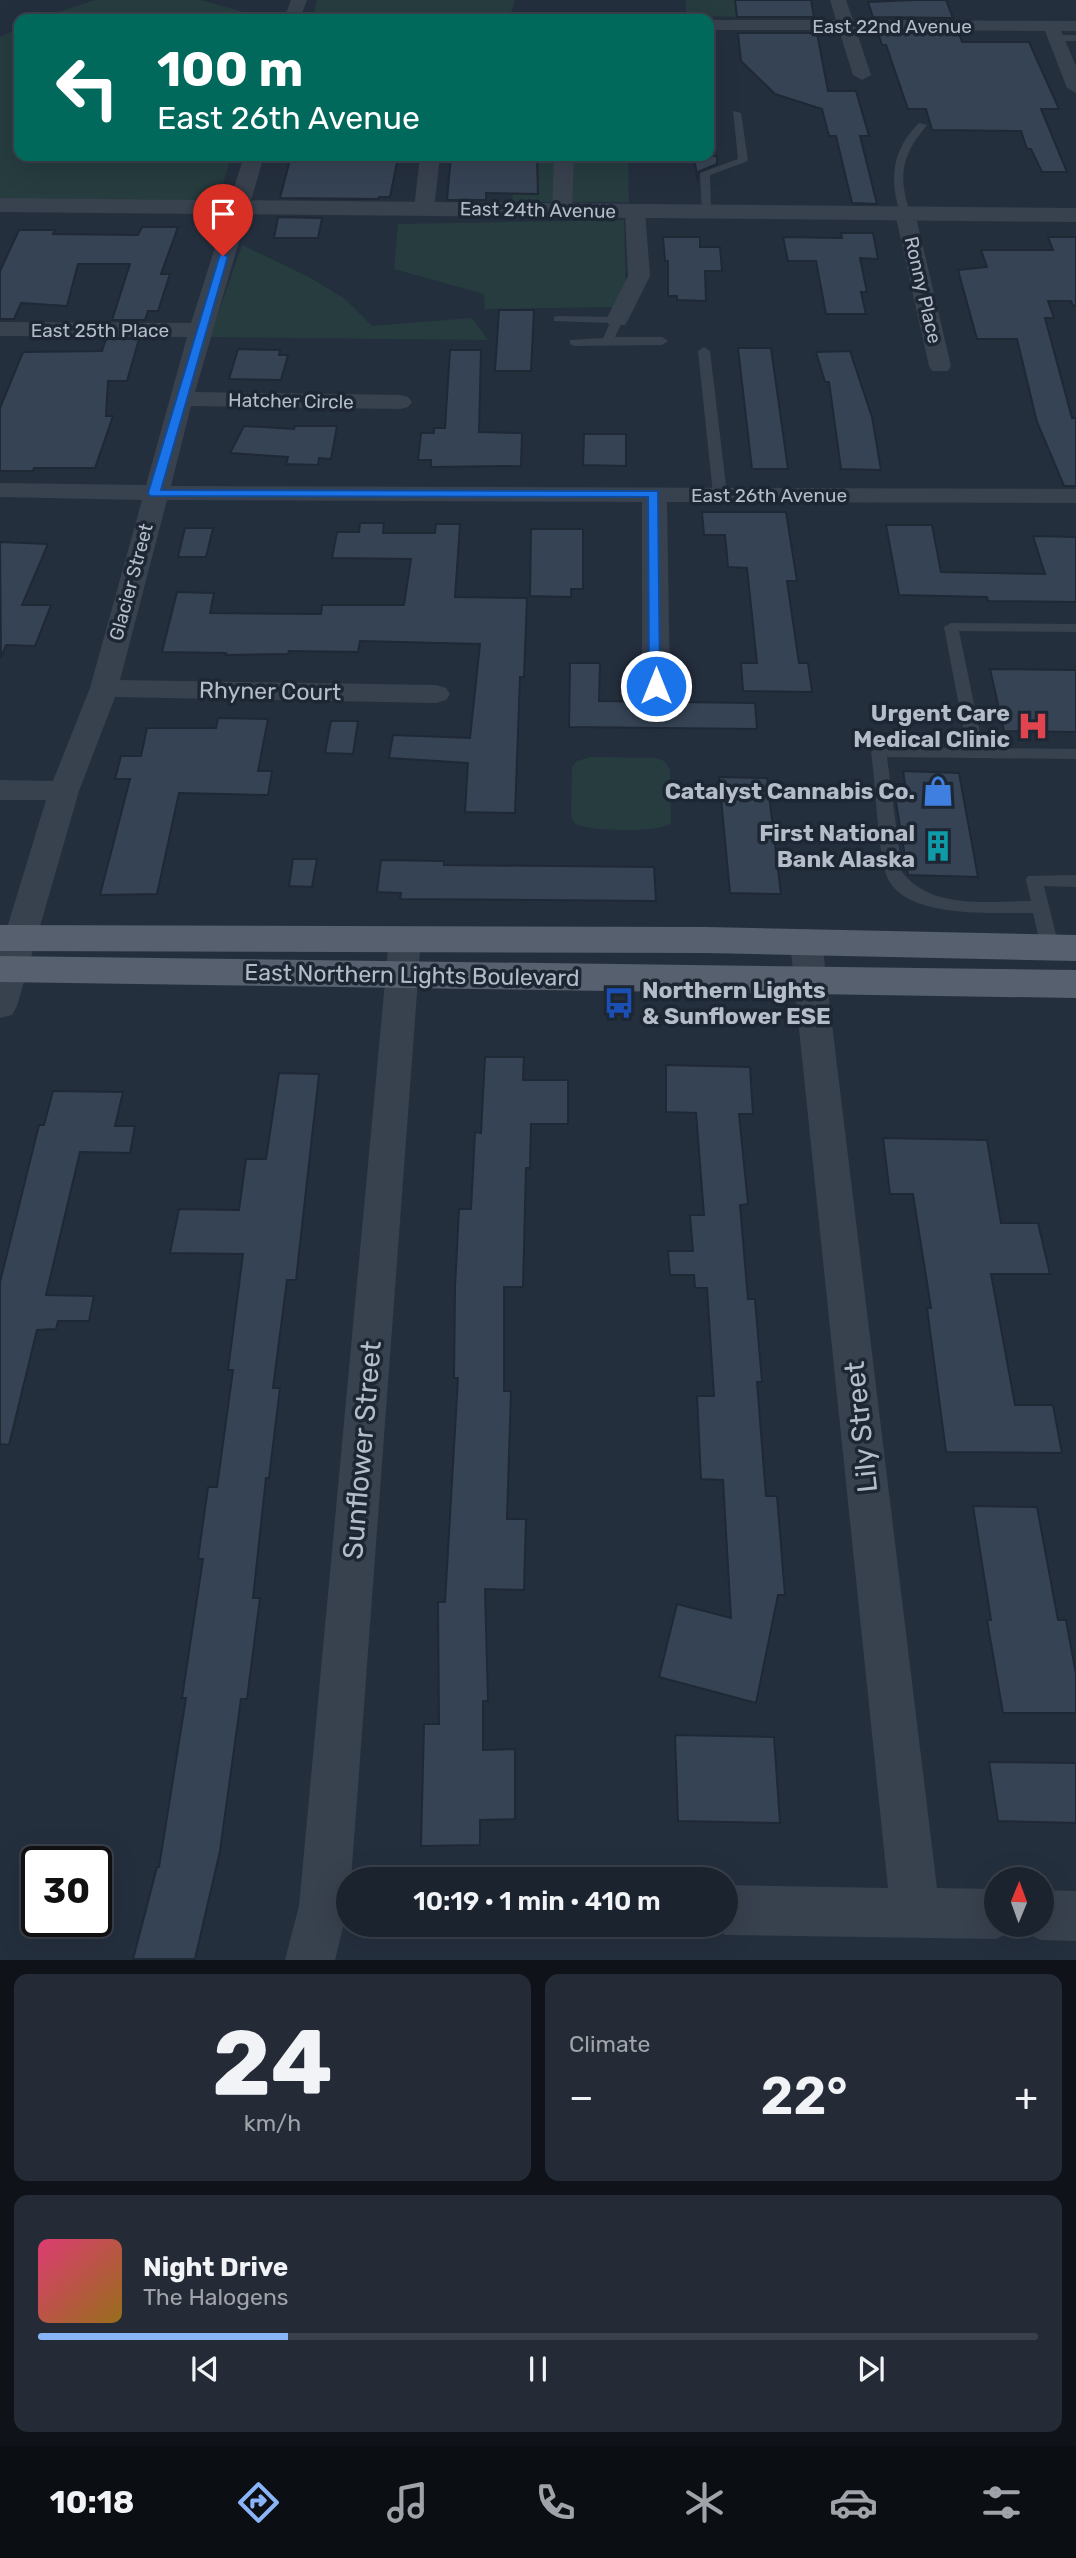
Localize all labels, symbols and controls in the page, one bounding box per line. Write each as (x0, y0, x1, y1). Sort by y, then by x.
street label: East 22nd Avenue (812, 15, 972, 38)
text: 100 m (157, 40, 303, 98)
icon: left (42, 42, 133, 133)
text: East 26th Avenue (157, 99, 420, 137)
pin (193, 184, 253, 256)
icon: arrive (204, 195, 242, 233)
street label: East 24th Avenue (460, 197, 616, 223)
street label: Ronny Place (900, 234, 946, 346)
street label: East 25th Place (31, 319, 169, 342)
street label: Hatcher Circle (228, 388, 354, 414)
street label: East 26th Avenue (691, 484, 847, 507)
street label: Glacier Street (104, 520, 158, 643)
position arrow (619, 649, 693, 723)
street label: Rhyner Court (199, 676, 341, 706)
place label: Urgent Care Medical Clinic (853, 699, 1010, 753)
hospital icon: Urgent Care Medical Clinic (1016, 709, 1050, 743)
shop icon: Catalyst Cannabis Co. (921, 774, 955, 808)
place label: Catalyst Cannabis Co. (665, 777, 915, 805)
place label: First National Bank Alaska (759, 819, 915, 873)
building icon: First National Bank Alaska (921, 829, 955, 863)
street label: East Northern Lights Boulevard (244, 958, 580, 992)
place label: Northern Lights & Sunflower ESE (642, 976, 831, 1030)
bus stop icon: Northern Lights & Sunflower ESE (602, 986, 636, 1020)
street label: Sunflower Street (336, 1339, 388, 1561)
street label: Lily Street (838, 1360, 884, 1494)
speed limit sign: 30 (21, 1846, 112, 1937)
north arrow (984, 1867, 1054, 1937)
map controls (984, 1867, 1054, 1937)
text: 10:19 · 1 min · 410 m (413, 1886, 661, 1917)
text: 24 (212, 2009, 333, 2117)
text: Climate (569, 2030, 650, 2058)
text: 22° (761, 2065, 848, 2127)
text: − (569, 2074, 594, 2120)
text: + (1014, 2074, 1038, 2120)
text: km/h (244, 2109, 301, 2137)
text: Night Drive (143, 2252, 288, 2283)
text: The Halogens (143, 2283, 289, 2311)
icon: previous (186, 2350, 224, 2388)
icon: pause (519, 2350, 557, 2388)
icon: next (852, 2350, 890, 2388)
icon: directions (234, 2478, 283, 2527)
icon: music (383, 2478, 432, 2527)
icon: phone (531, 2478, 580, 2527)
icon: climate (680, 2478, 729, 2527)
icon: car (829, 2478, 878, 2527)
icon: filters (977, 2478, 1026, 2527)
text: 10:18 (50, 2483, 134, 2521)

